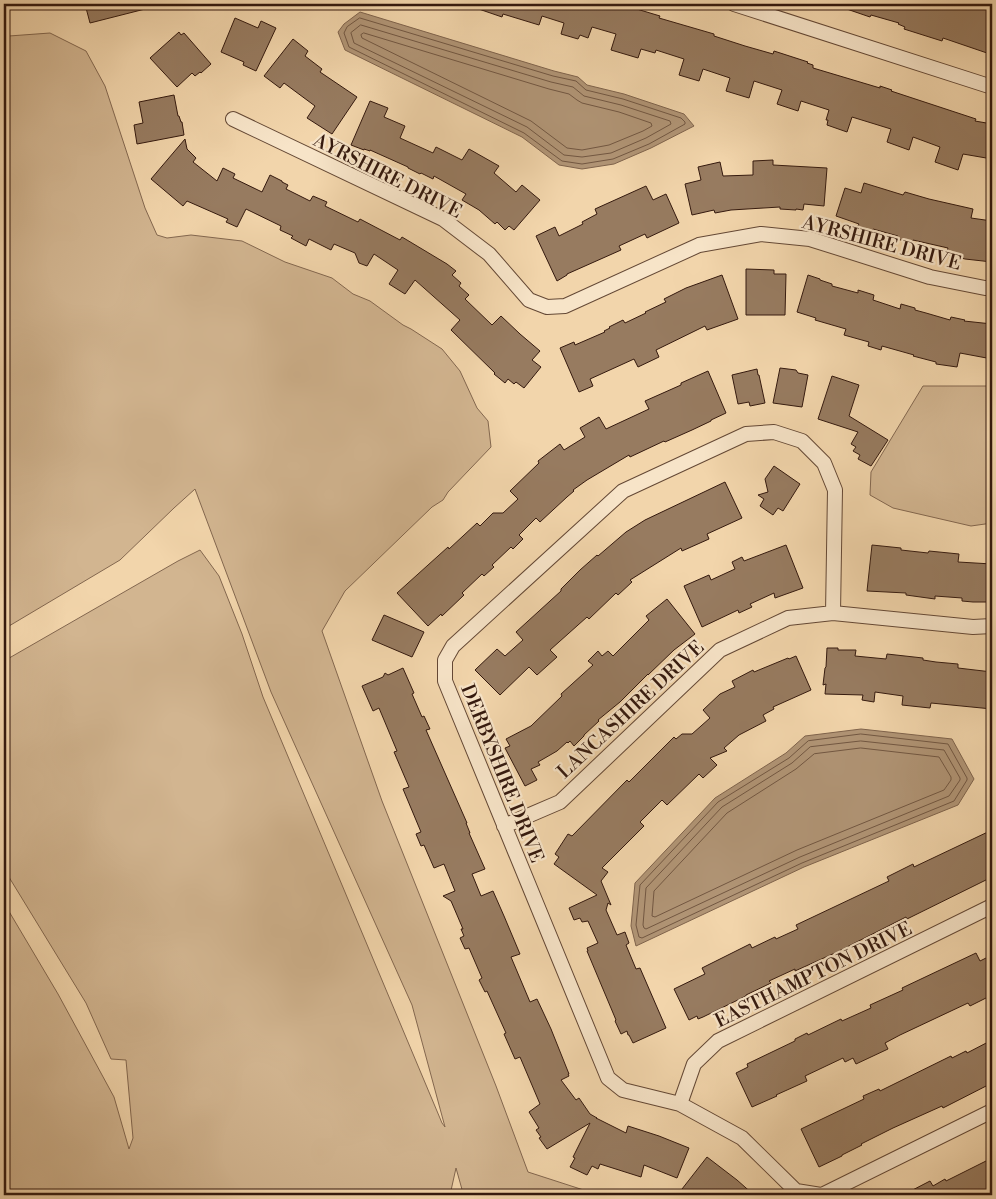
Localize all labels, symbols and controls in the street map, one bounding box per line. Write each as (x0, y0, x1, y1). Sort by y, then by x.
street label: AYRSHIRE DRIVE (308, 128, 466, 224)
street label: AYRSHIRE DRIVE (799, 210, 964, 276)
street label: LANCASHIRE DRIVE (552, 635, 709, 784)
street label: DERBYSHIRE DRIVE (455, 681, 549, 866)
street label: EASTHAMPTON DRIVE (711, 917, 916, 1033)

